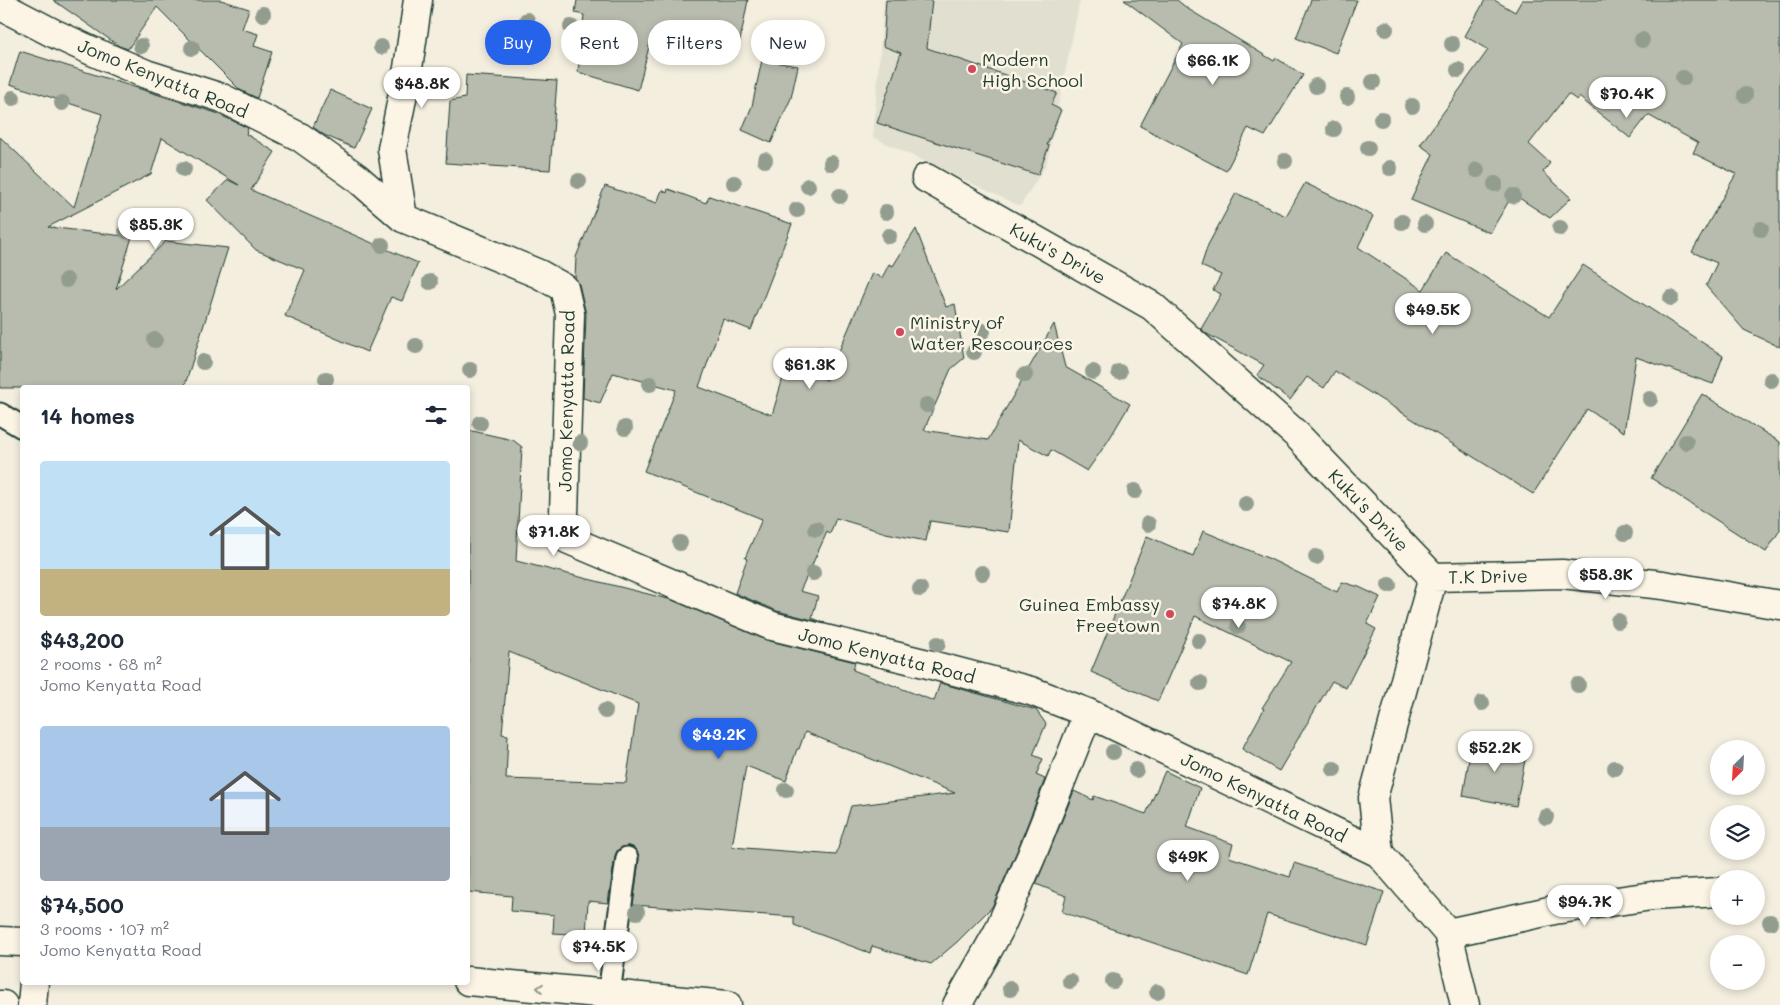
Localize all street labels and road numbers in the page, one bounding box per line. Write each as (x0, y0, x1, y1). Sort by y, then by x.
street label: Jomo Kenyatta Road (74, 33, 252, 123)
street label: Kuku's Drive (1006, 217, 1110, 289)
street label: Jomo Kenyatta Road (552, 310, 580, 492)
street label: Kuku's Drive (1323, 463, 1415, 557)
street label: T.K Drive (1448, 563, 1528, 589)
street label: Jomo Kenyatta Road (796, 621, 978, 689)
street label: Jomo Kenyatta Road (1177, 746, 1351, 848)

